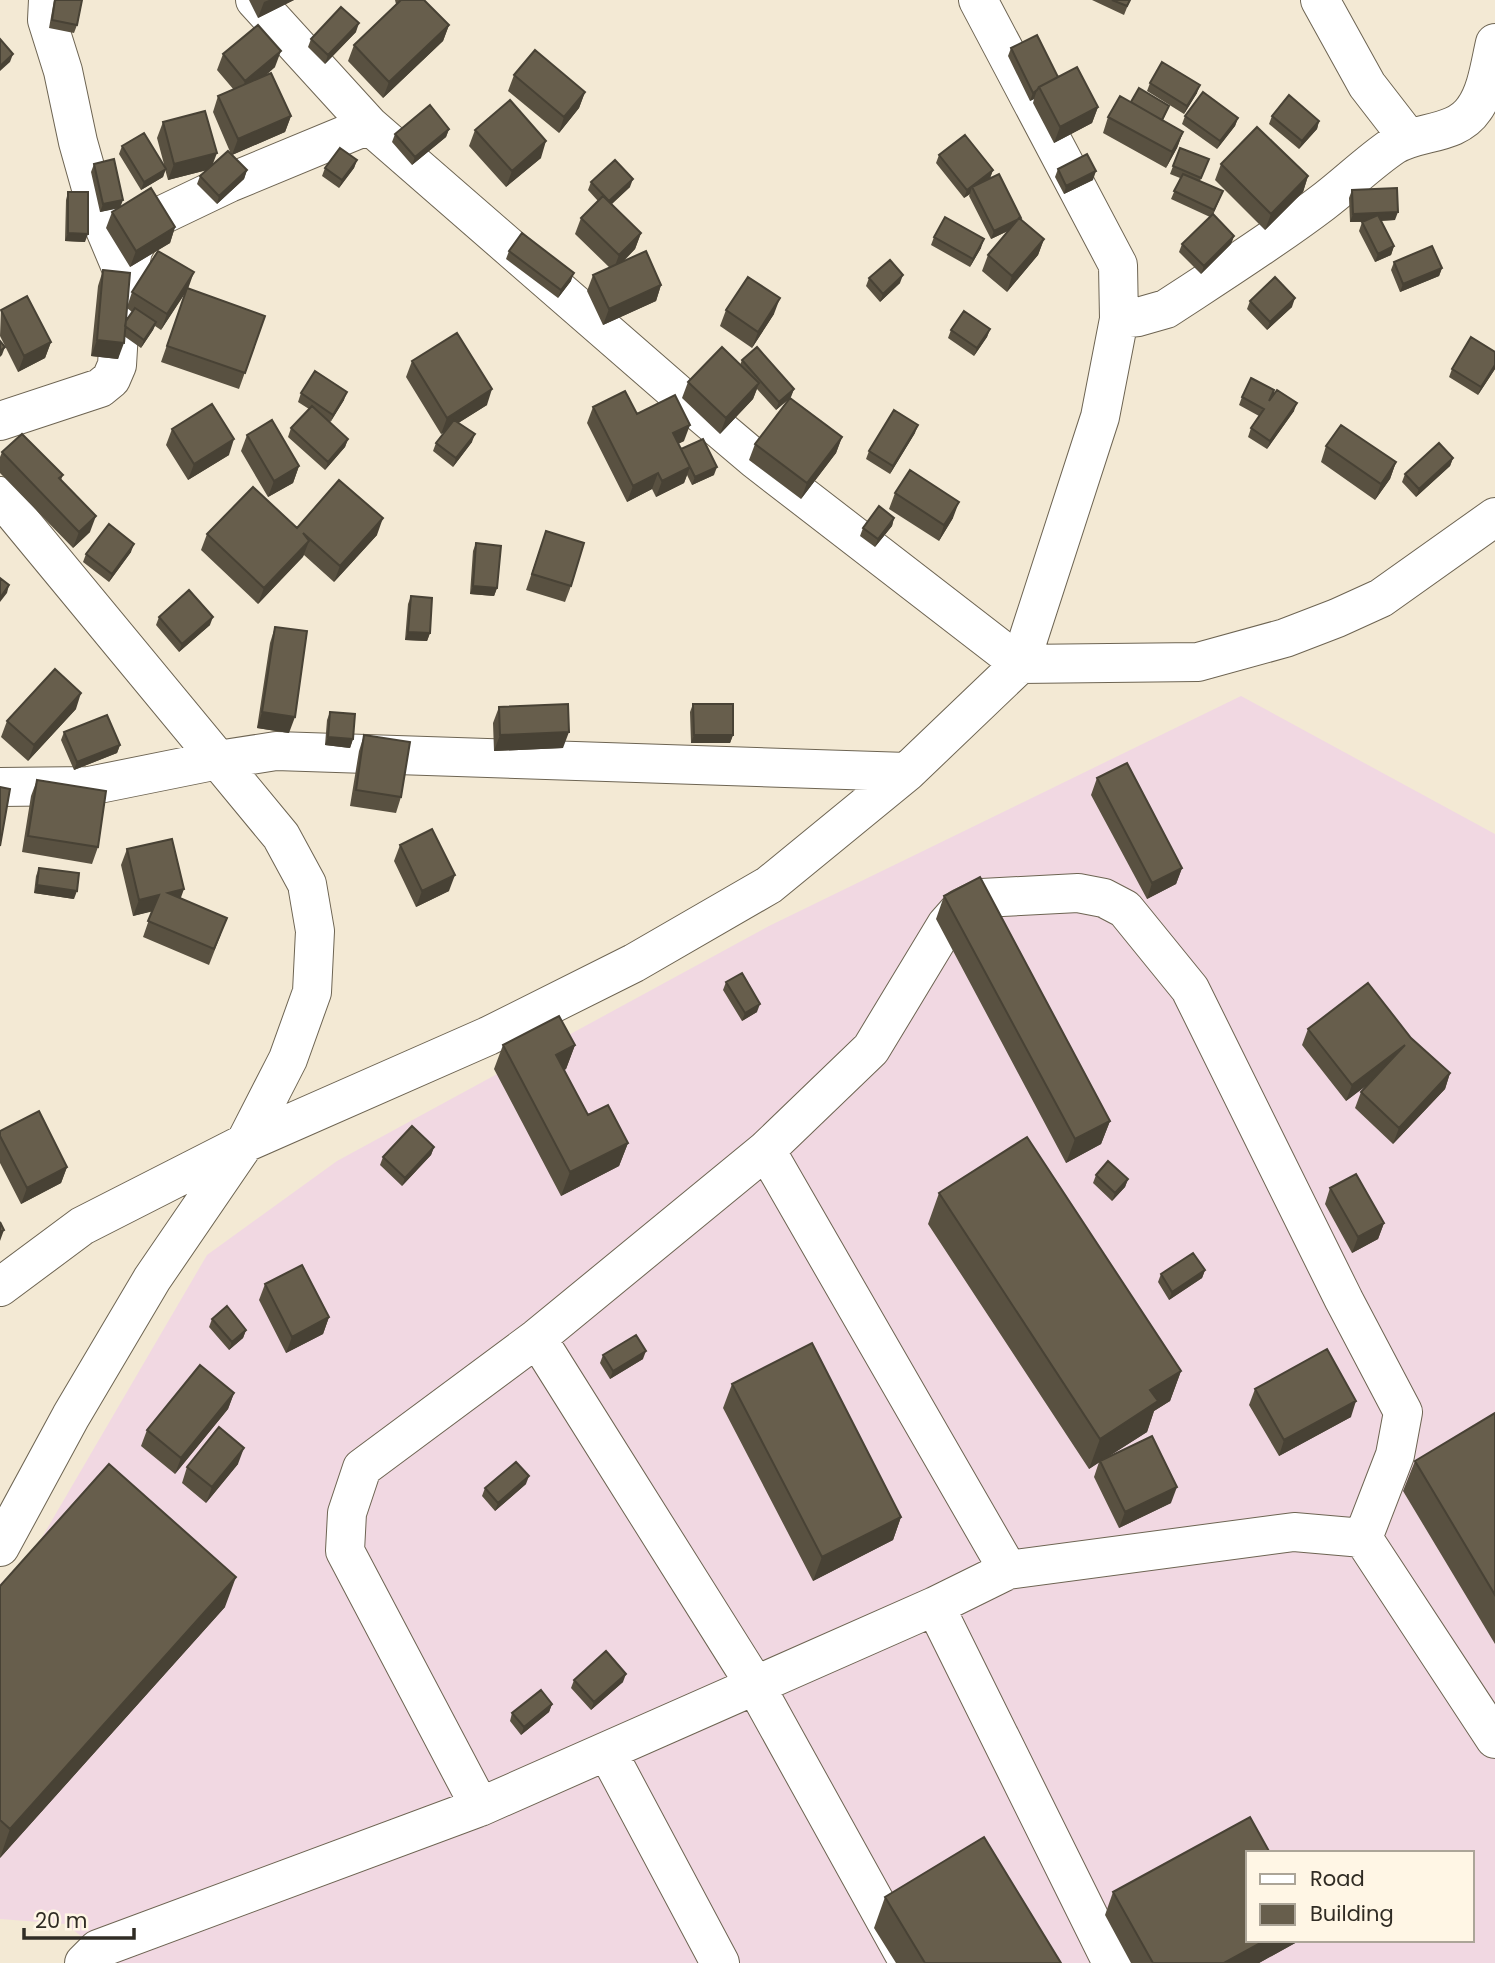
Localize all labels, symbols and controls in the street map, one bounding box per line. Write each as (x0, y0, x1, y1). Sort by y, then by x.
legend (1246, 1851, 1474, 1942)
text: Road (1310, 1864, 1365, 1893)
scale bar (24, 1896, 135, 1940)
text: Building (1310, 1899, 1394, 1928)
text: 20 m (35, 1906, 88, 1935)

